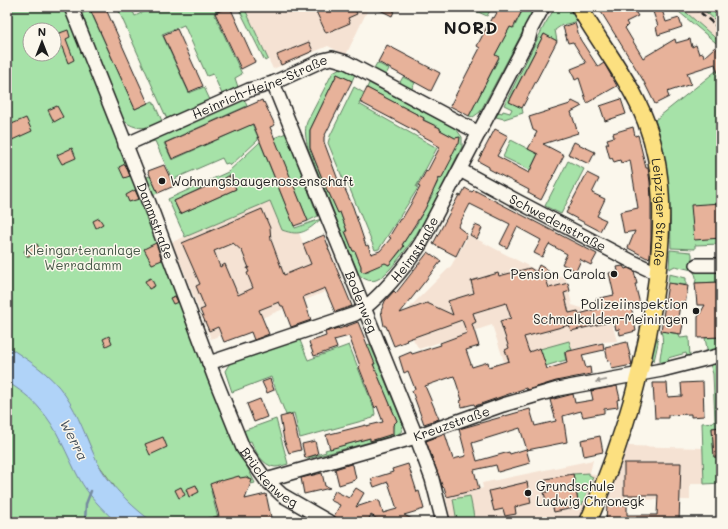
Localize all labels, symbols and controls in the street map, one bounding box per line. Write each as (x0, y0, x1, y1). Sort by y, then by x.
district label: NORD (444, 16, 498, 38)
north arrow (22, 22, 62, 62)
text: N (38, 24, 46, 39)
street label: Heinrich-Heine-Straße (189, 50, 329, 122)
street label: Leipziger Straße (648, 156, 670, 267)
place label: Wohnungsbaugenossenschaft (170, 172, 354, 189)
marker: Wohnungsbaugenossenschaft (157, 176, 167, 186)
street label: Dammstraße (134, 180, 178, 261)
street label: Schwedenstraße (507, 190, 609, 254)
street label: Heimstraße (386, 213, 441, 285)
park label: Kleingartenanlage Werradamm (25, 241, 141, 273)
place label: Pension Carola (510, 265, 606, 282)
street label: Bodenweg (342, 268, 382, 335)
marker: Pension Carola (609, 269, 619, 279)
place label: Polizeiinspektion Schmalkalden-Meiningen (533, 295, 688, 327)
marker: Polizeiinspektion Schmalkalden-Meiningen (691, 306, 701, 316)
one-way arrow (595, 378, 607, 384)
street label: Kreuzstraße (411, 401, 492, 444)
water label: Werra (56, 416, 93, 464)
street label: Brückenweg (237, 444, 301, 510)
place label: Grundschule Ludwig Chronegk (536, 477, 645, 509)
marker: Grundschule Ludwig Chronegk (523, 488, 533, 498)

